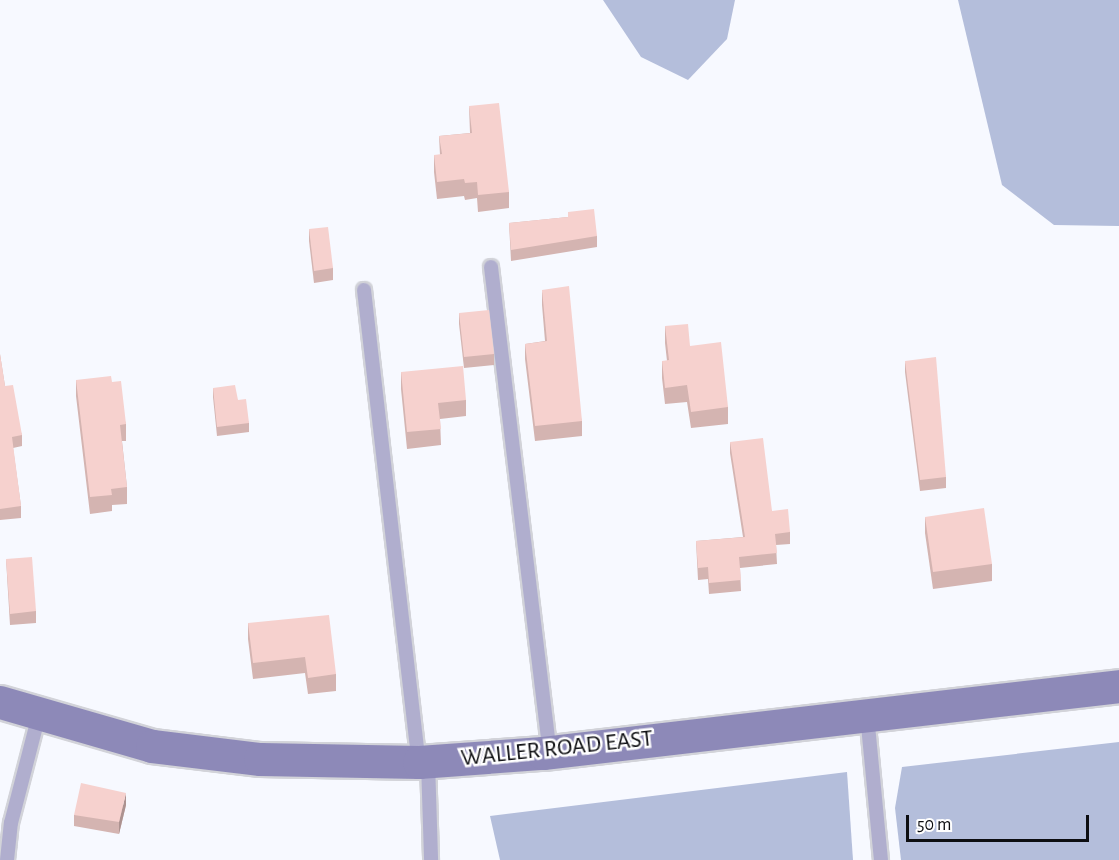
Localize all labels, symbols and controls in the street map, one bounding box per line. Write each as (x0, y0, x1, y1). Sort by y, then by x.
street label: WALLER ROAD EAST (459, 725, 655, 773)
scale bar (909, 803, 1092, 841)
text: 50 m (917, 816, 951, 834)

